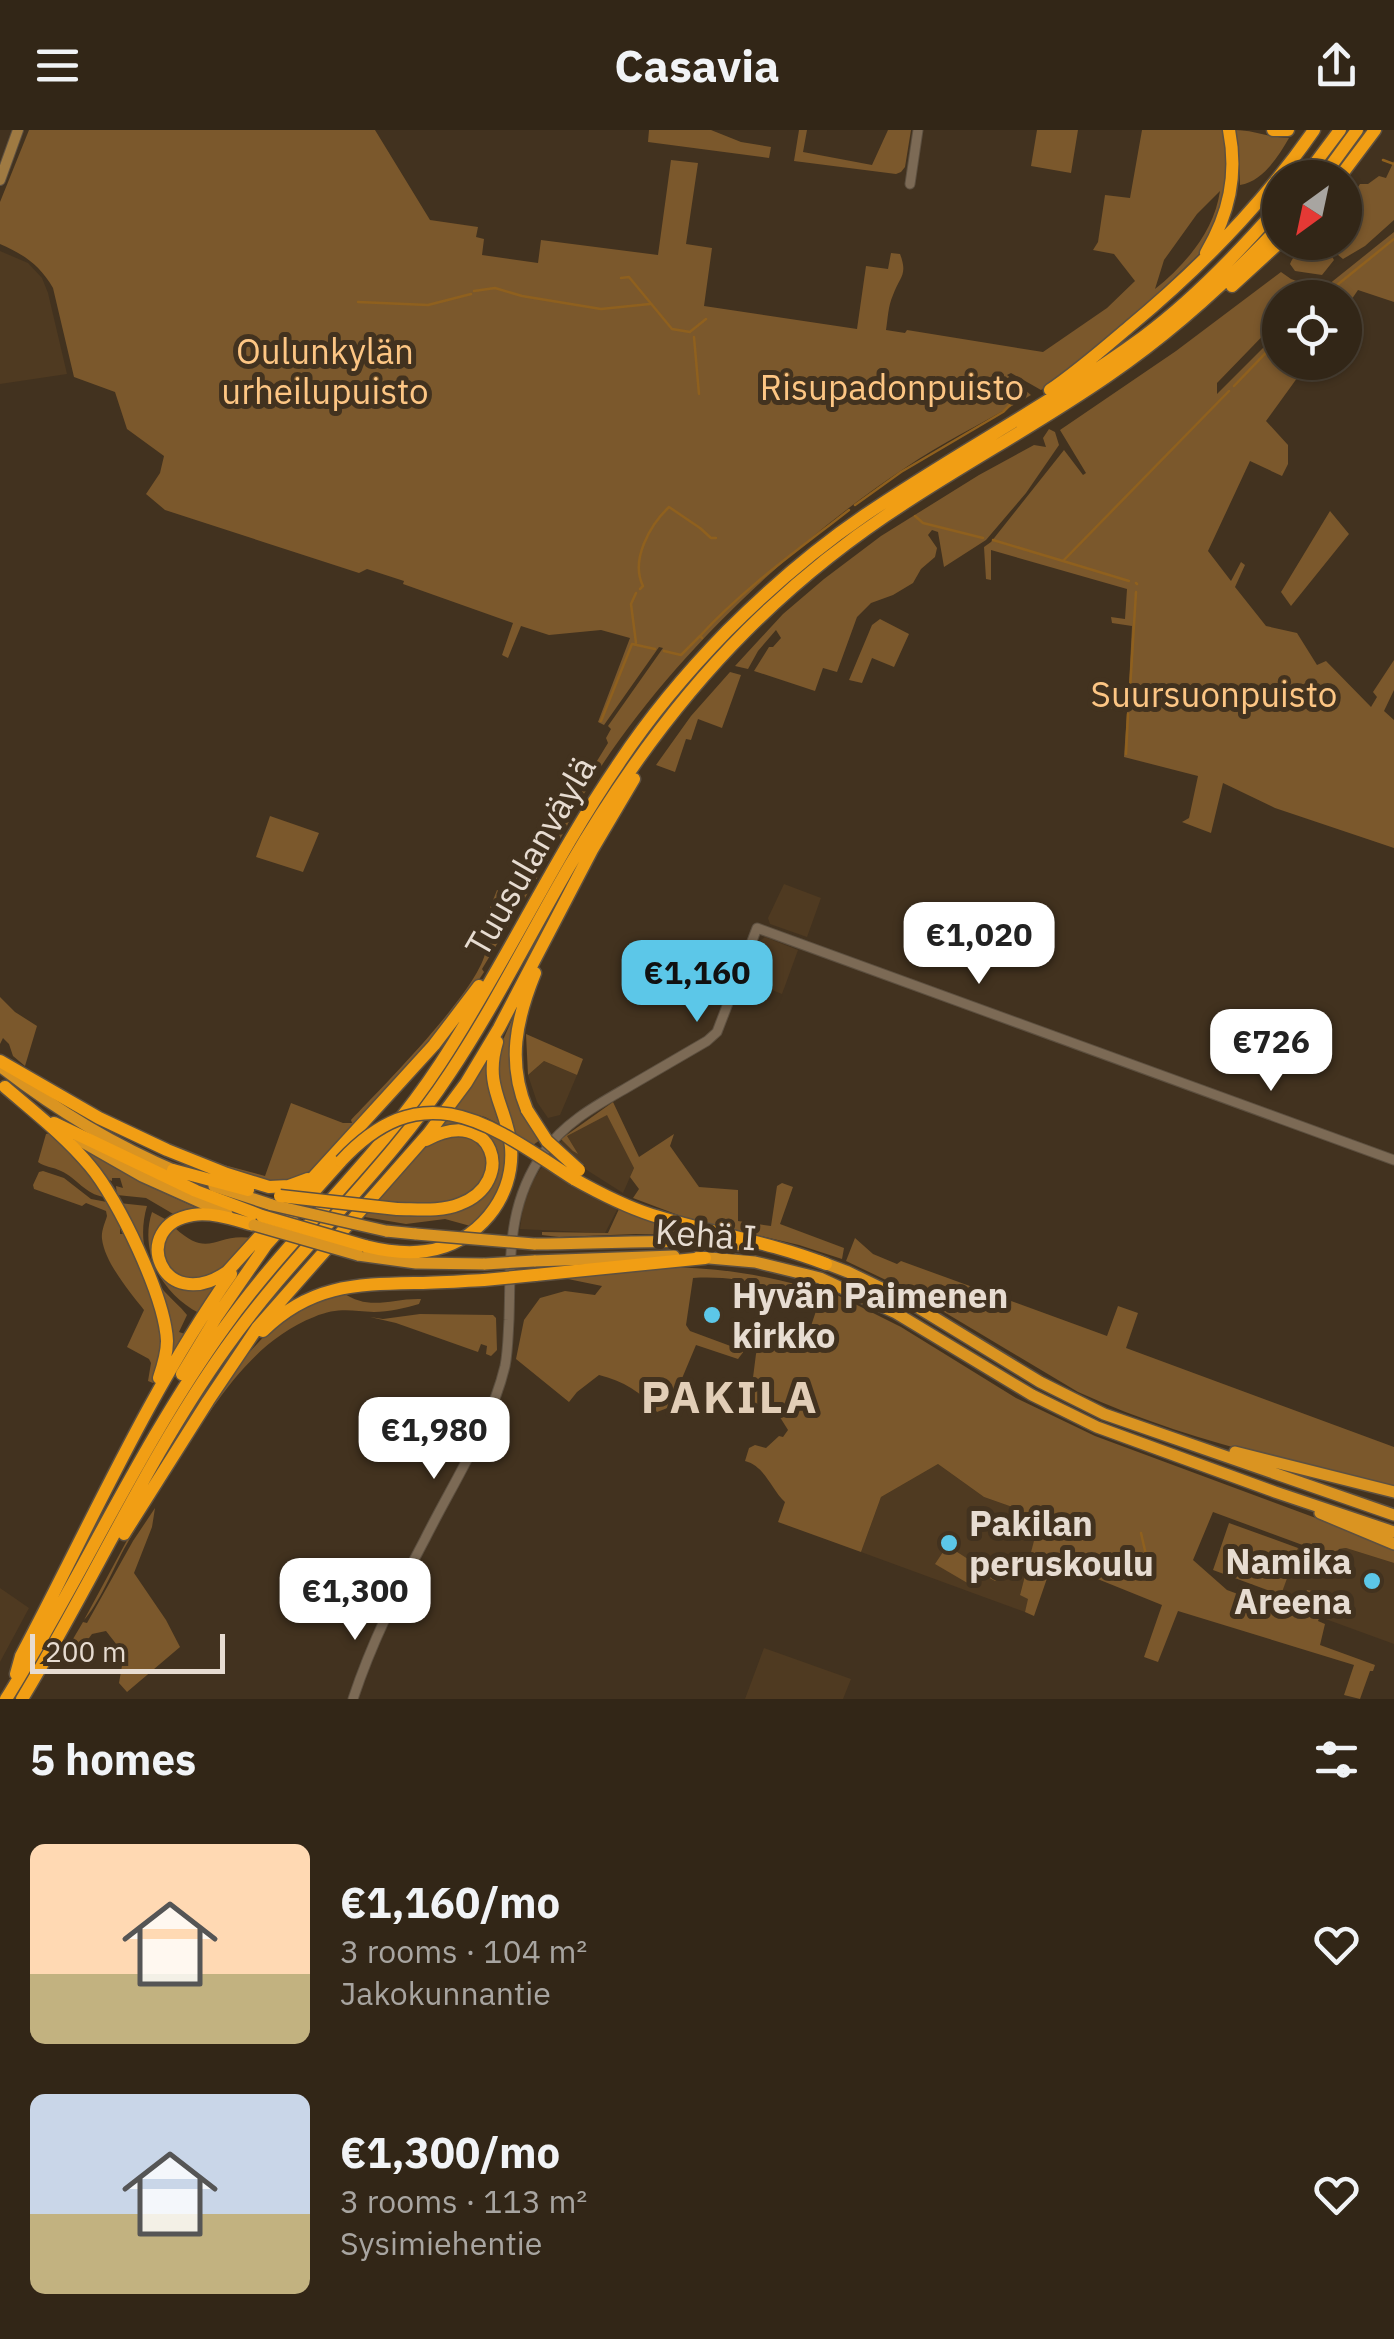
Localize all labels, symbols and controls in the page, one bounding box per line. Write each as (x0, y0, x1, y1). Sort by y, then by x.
text: Casavia (614, 36, 780, 94)
icon: menu (30, 38, 85, 93)
icon: share (1309, 38, 1364, 93)
north arrow (1262, 160, 1362, 260)
map controls (1262, 160, 1362, 380)
button: locate (1262, 280, 1362, 380)
park label: Oulunkylän urheilupuisto (221, 328, 429, 414)
park label: Risupadonpuisto (760, 364, 1024, 410)
park label: Suursuonpuisto (1091, 671, 1337, 717)
street label: Tuusulanväylä (454, 748, 606, 964)
pin: €1,020 (898, 902, 1060, 987)
text: €1,020 (926, 913, 1032, 955)
pin: €1,160 (616, 940, 778, 1025)
text: €1,160 (644, 951, 750, 993)
pin: €726 (1212, 1009, 1330, 1094)
text: €726 (1232, 1020, 1310, 1062)
street label: Kehä I (654, 1208, 758, 1260)
place label: Hyvän Paimenen kirkko (732, 1272, 1008, 1358)
marker: Hyvän Paimenen kirkko (701, 1304, 723, 1326)
district label: PAKILA (641, 1367, 819, 1425)
pin: €1,980 (353, 1397, 515, 1482)
text: €1,980 (381, 1408, 487, 1450)
place label: Pakilan peruskoulu (969, 1500, 1154, 1586)
marker: Pakilan peruskoulu (938, 1532, 960, 1554)
place label: Namika Areena (1225, 1538, 1352, 1624)
pin: €1,300 (274, 1558, 436, 1643)
text: €1,300 (302, 1569, 408, 1611)
marker: Namika Areena (1361, 1570, 1383, 1592)
scale bar (30, 1629, 225, 1674)
text: 200 m (45, 1633, 126, 1670)
text: 5 homes (30, 1732, 196, 1787)
icon: filters (1309, 1732, 1364, 1787)
text: €1,160/mo (340, 1875, 560, 1930)
icon: home (110, 1884, 230, 2004)
icon: heart (1309, 1917, 1364, 1972)
text: 3 rooms · 104 m² (340, 1930, 587, 1972)
text: Jakokunnantie (340, 1972, 551, 2014)
text: €1,300/mo (340, 2125, 560, 2180)
icon: home (110, 2134, 230, 2254)
icon: heart (1309, 2167, 1364, 2222)
text: 3 rooms · 113 m² (340, 2180, 587, 2222)
text: Sysimiehentie (340, 2222, 542, 2264)

